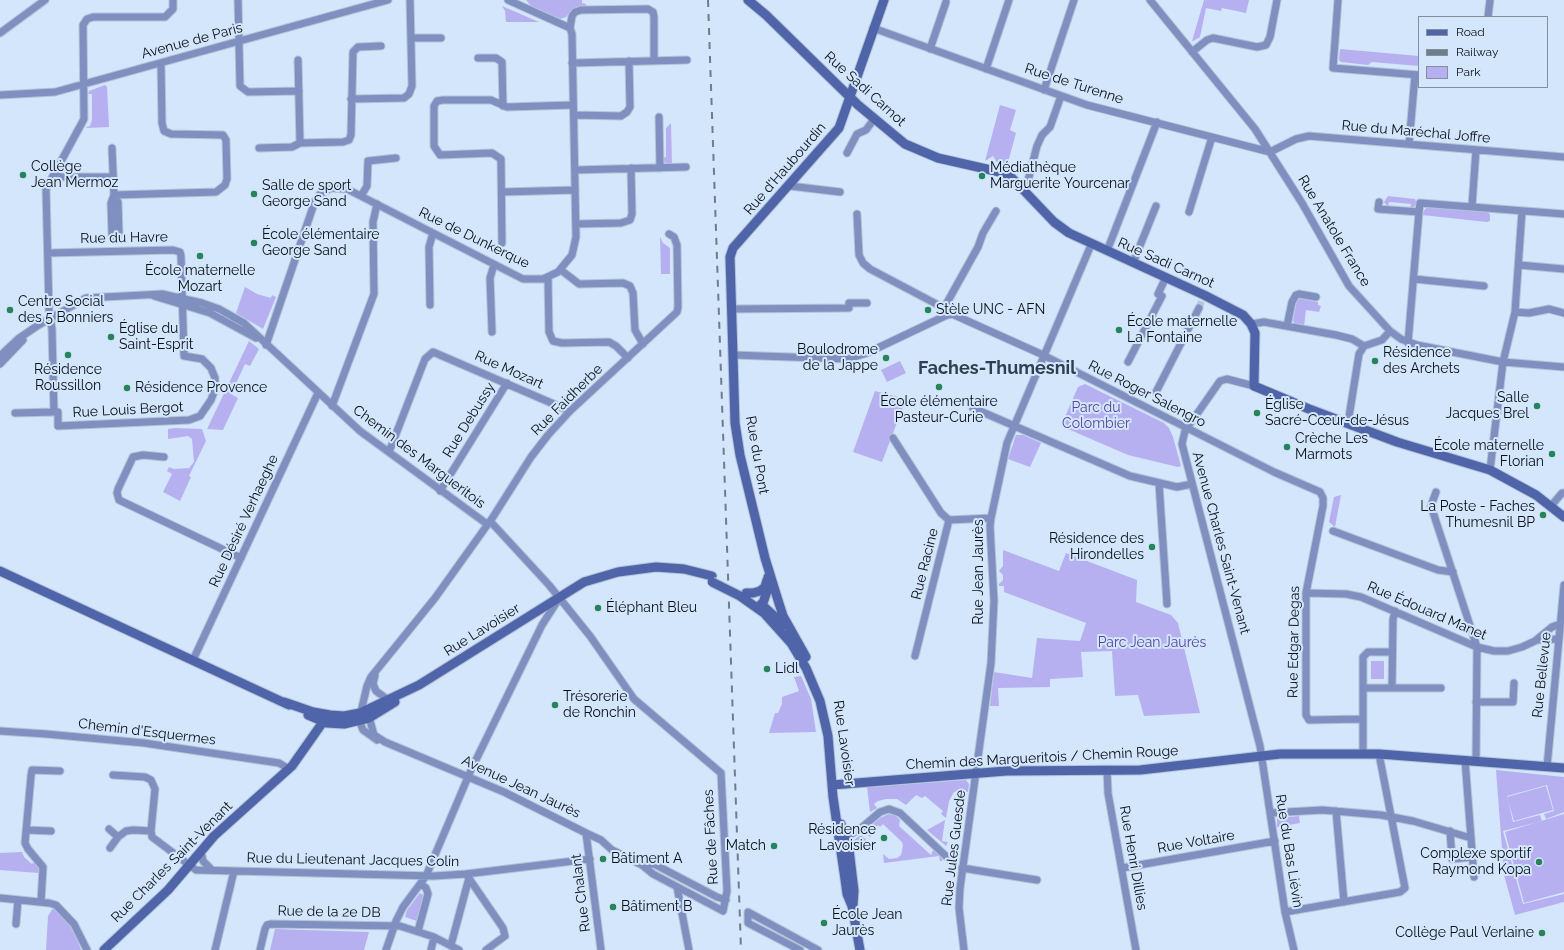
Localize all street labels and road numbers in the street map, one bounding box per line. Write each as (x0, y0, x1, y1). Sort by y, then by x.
street label: Avenue de Paris (140, 19, 244, 63)
street label: Rue Sadi Carnot (821, 48, 909, 130)
street label: Rue de Turenne (1023, 60, 1125, 108)
street label: Rue du Maréchal Joffre (1341, 117, 1491, 147)
street label: Rue d'Haubourdin (740, 119, 830, 219)
street label: Rue Anatole France (1294, 172, 1374, 290)
street label: Rue de Dunkerque (416, 204, 532, 272)
street label: Rue du Havre (80, 229, 168, 247)
street label: Rue Sadi Carnot (1115, 234, 1217, 292)
street label: Rue Mozart (472, 347, 546, 393)
street label: Rue Roger Salengro (1085, 357, 1209, 431)
street label: Rue Faidherbe (528, 361, 606, 439)
street label: Rue Debussy (439, 379, 499, 461)
street label: Rue Louis Bergot (72, 399, 184, 421)
street label: Chemin des Margueritois (350, 402, 488, 512)
street label: Rue du Pont (742, 414, 772, 496)
street label: Avenue Charles Saint-Venant (1189, 450, 1253, 636)
street label: Rue Désiré Verhaeghe (206, 452, 282, 590)
street label: Rue Jean Jaurès (971, 519, 987, 625)
street label: Rue Racine (908, 527, 942, 601)
street label: Rue Édouard Manet (1365, 578, 1489, 644)
street label: Rue Edgar Degas (1285, 586, 1303, 698)
street label: Rue Lavoisier (441, 600, 523, 660)
street label: Rue Bellevue (1529, 631, 1555, 719)
street label: Rue Lavoisier (830, 699, 858, 787)
street label: Chemin d'Esquermes (77, 715, 217, 749)
street label: Chemin des Margueritois / Chemin Rouge (905, 742, 1179, 774)
street label: Avenue Jean Jaurès (459, 752, 583, 822)
street label: Rue de Fâches (700, 789, 722, 885)
street label: Rue Jules Guesde (939, 789, 969, 907)
street label: Rue du Bas Liévin (1272, 793, 1306, 909)
street label: Rue Charles Saint-Venant (108, 798, 236, 926)
street label: Rue Henri Dillies (1116, 804, 1150, 912)
street label: Rue Voltaire (1156, 827, 1236, 857)
street label: Rue du Lieutenant Jacques Colin (247, 850, 459, 870)
street label: Rue Chalant (568, 853, 594, 933)
street label: Rue de la 2e DB (277, 903, 381, 921)

